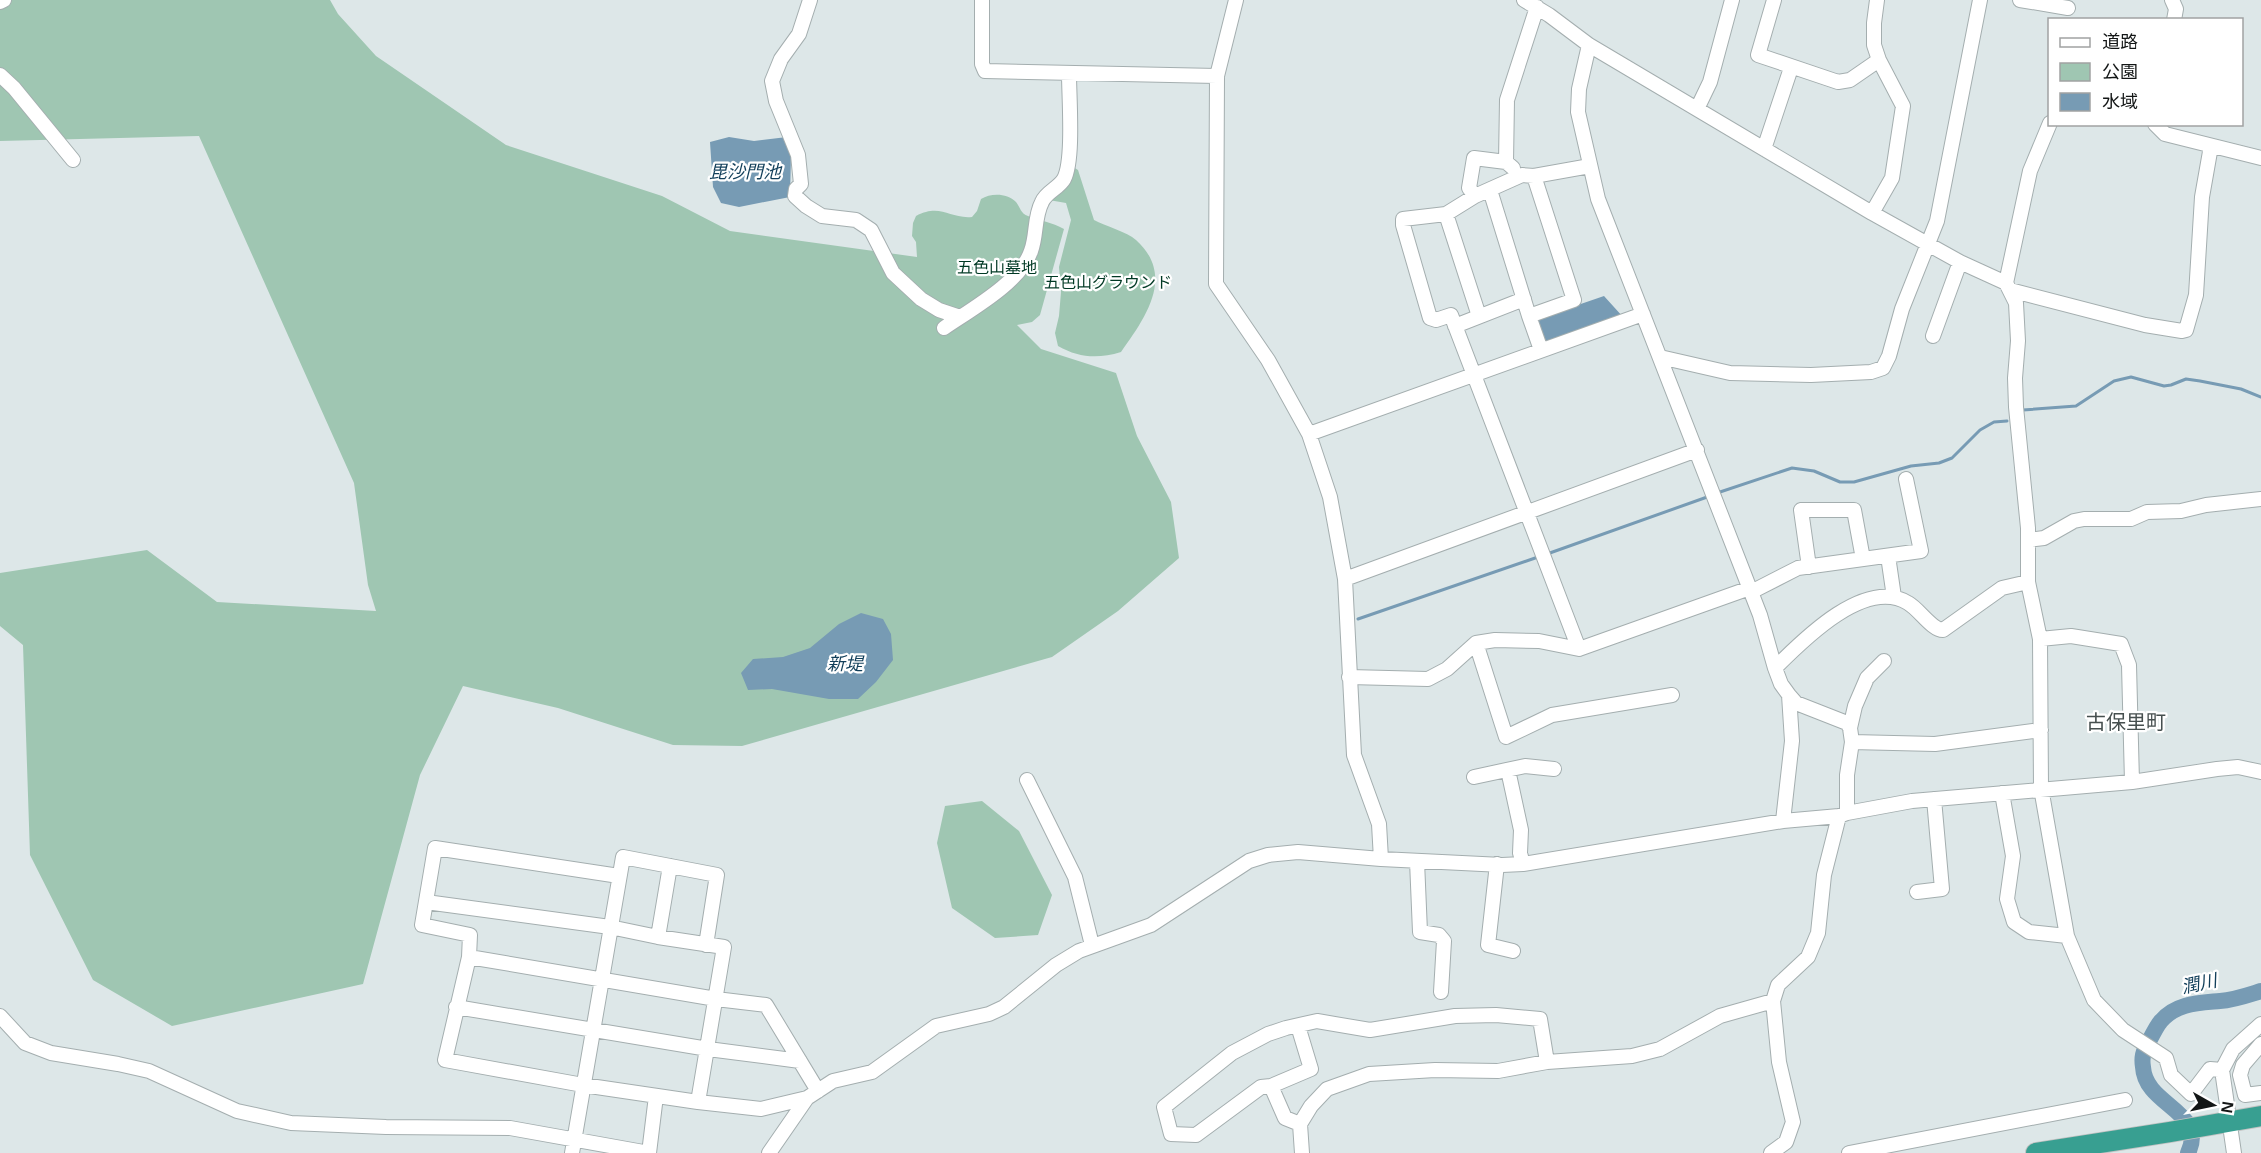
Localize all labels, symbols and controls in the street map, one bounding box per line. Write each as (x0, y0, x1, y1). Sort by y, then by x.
legend (2048, 18, 2243, 126)
text: 道路 (2102, 32, 2138, 52)
text: 公園 (2102, 62, 2138, 82)
text: 水域 (2102, 92, 2138, 112)
water label: 毘沙門池 (709, 162, 783, 182)
park label: 五色山墓地 (957, 259, 1037, 276)
park label: 五色山グラウンド (1044, 274, 1172, 291)
water label: 新堤 (827, 654, 865, 674)
district label: 古保里町 (2086, 711, 2166, 733)
water label: 潤川 (2179, 970, 2221, 998)
north arrow (2183, 1075, 2243, 1135)
text: N (2218, 1100, 2237, 1114)

